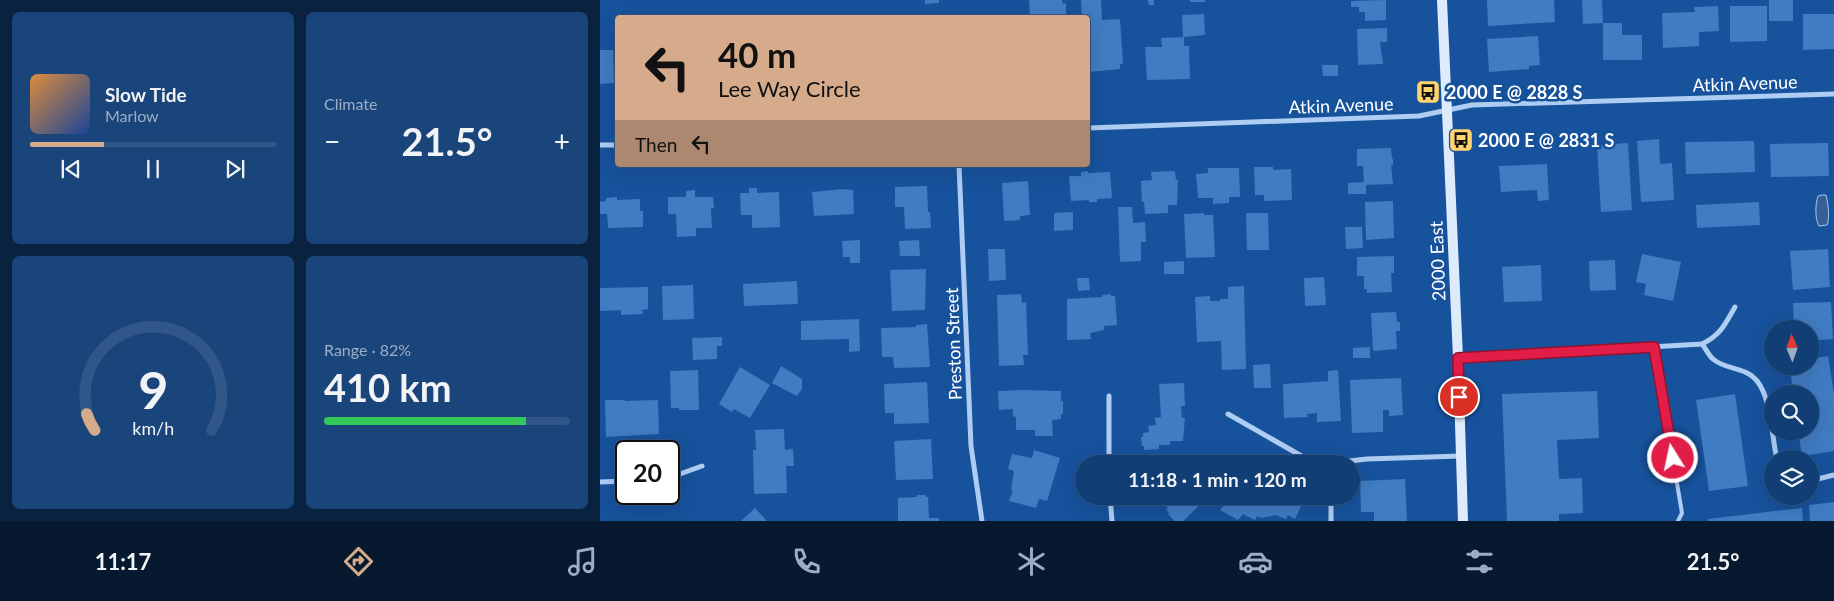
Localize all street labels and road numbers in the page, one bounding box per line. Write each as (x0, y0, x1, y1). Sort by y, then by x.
street label: Atkin Avenue (1692, 70, 1798, 96)
street label: Atkin Avenue (1288, 92, 1394, 118)
street label: 2000 East (1425, 220, 1449, 301)
street label: Preston Street (940, 287, 966, 401)

